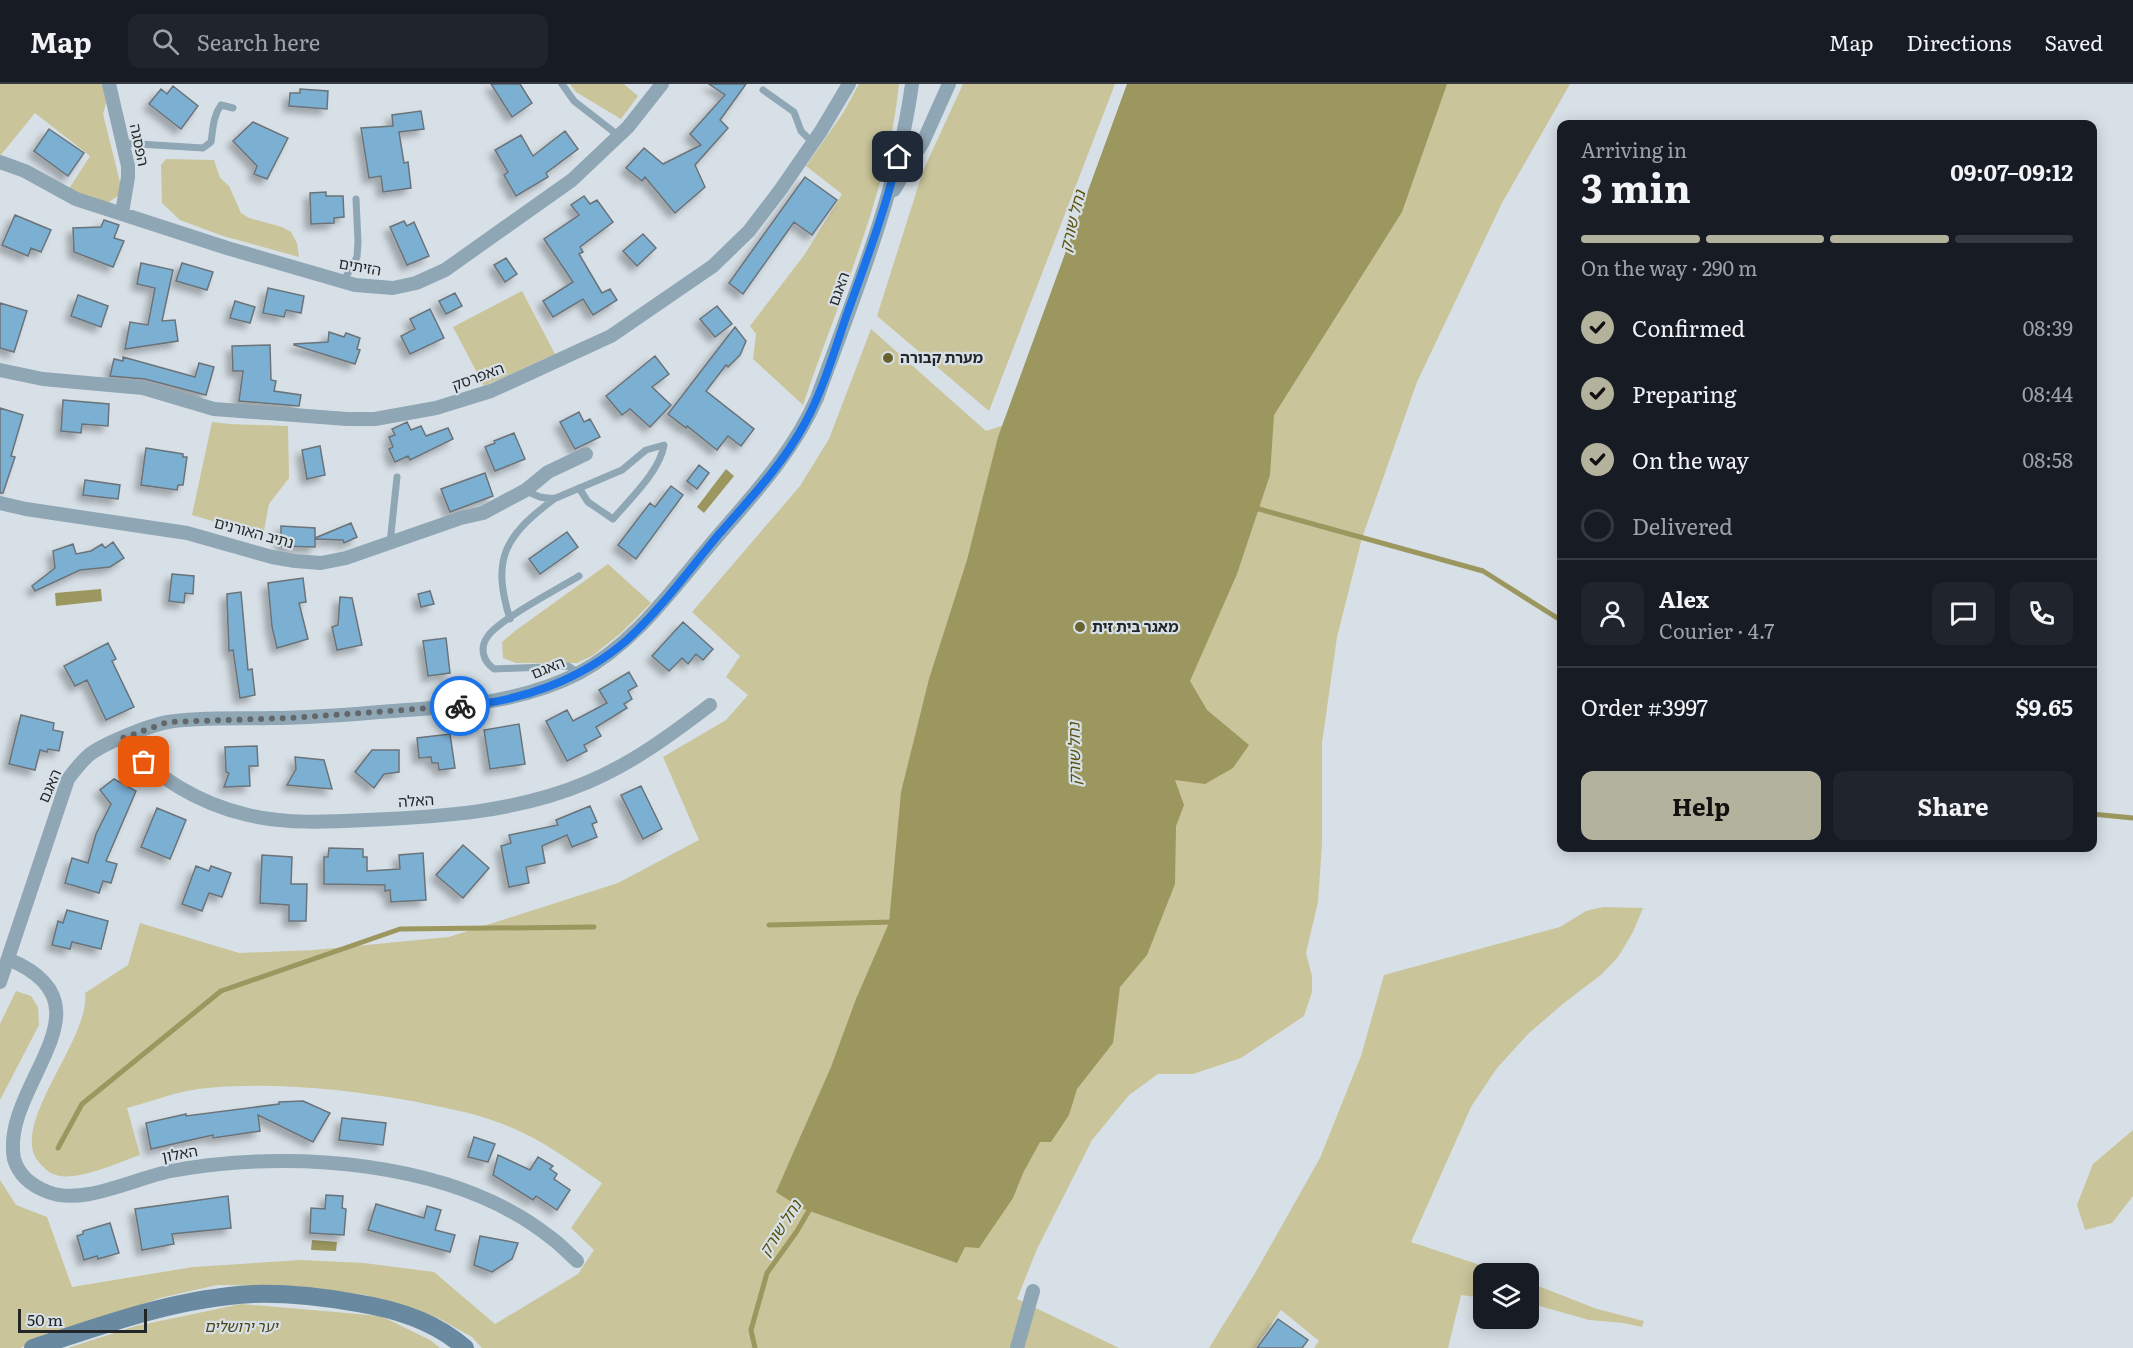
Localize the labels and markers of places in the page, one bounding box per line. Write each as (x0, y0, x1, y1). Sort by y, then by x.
pin (872, 131, 923, 182)
place label: מערת קבורה (900, 345, 984, 368)
marker: מערת קבורה (881, 351, 895, 365)
place label: מאגר בית זית (1092, 614, 1179, 637)
marker: מאגר בית זית (1073, 620, 1087, 634)
pin (118, 736, 169, 787)

